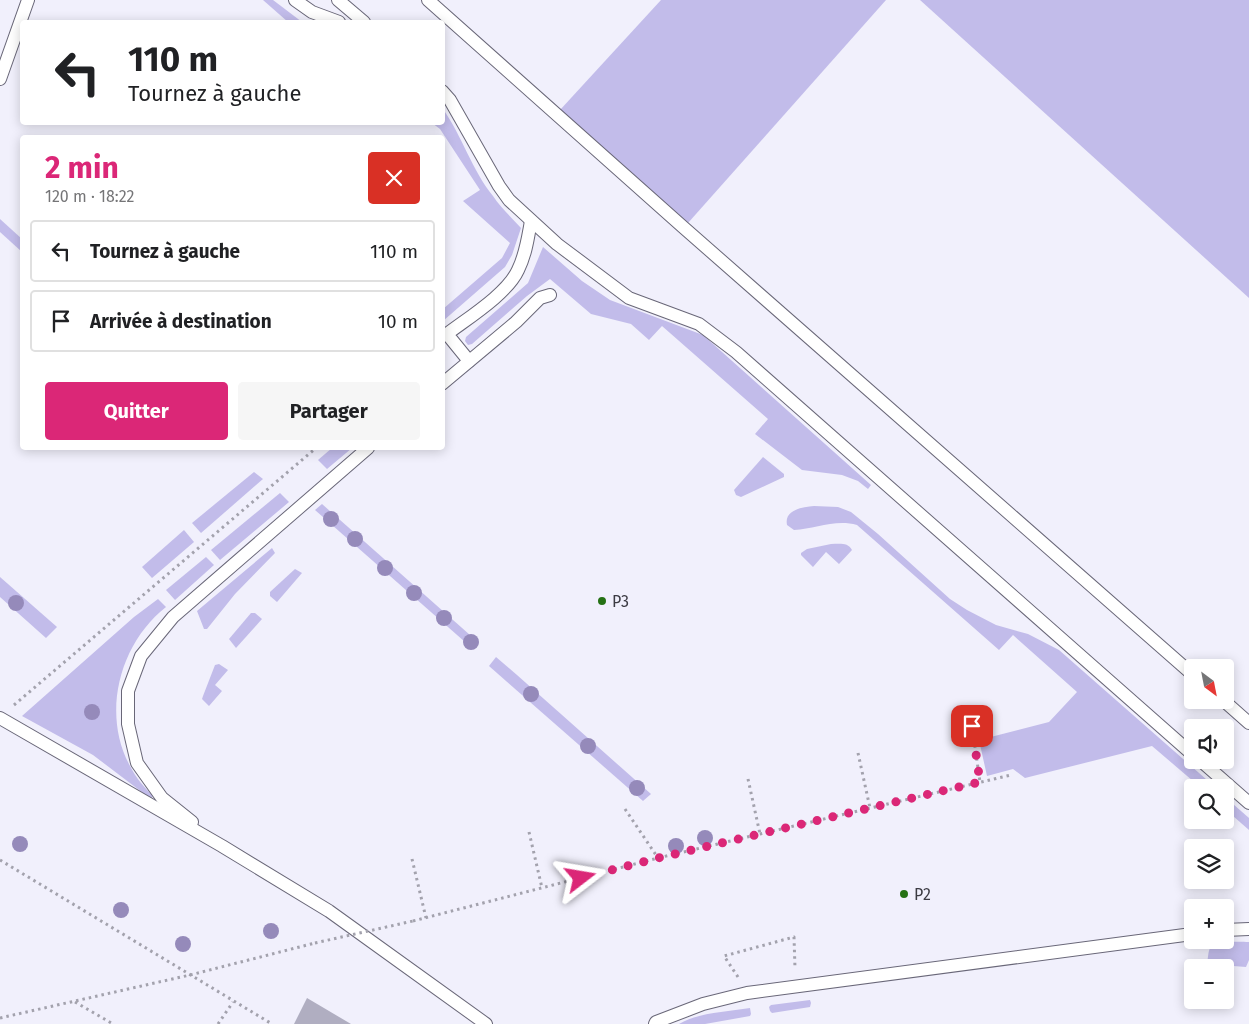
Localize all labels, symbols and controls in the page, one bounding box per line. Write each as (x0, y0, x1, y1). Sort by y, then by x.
text: 110 m (128, 38, 218, 80)
icon: left (45, 40, 110, 105)
text: Tournez à gauche (128, 80, 301, 107)
text: 2 min (45, 150, 119, 186)
button: close (368, 152, 420, 204)
text: 120 m · 18:22 (45, 187, 134, 206)
icon: left (47, 237, 75, 265)
text: Tournez à gauche (90, 240, 240, 263)
text: 110 m (370, 240, 418, 263)
icon: arrive (47, 307, 75, 335)
text: Arrivée à destination (90, 310, 272, 333)
text: 10 m (378, 310, 418, 333)
button: Quitter (45, 382, 228, 440)
button: Partager (238, 382, 420, 440)
place label: P3 (612, 592, 629, 611)
marker: P3 (596, 595, 608, 607)
north arrow (1184, 659, 1234, 709)
map controls (1184, 659, 1234, 1009)
pin (951, 705, 993, 747)
icon: arrive (958, 712, 986, 740)
button: sound (1184, 719, 1234, 769)
button: search (1184, 779, 1234, 829)
button: layers (1184, 839, 1234, 889)
position arrow (554, 851, 606, 903)
place label: P2 (914, 885, 931, 904)
marker: P2 (898, 888, 910, 900)
button: + (1184, 899, 1234, 949)
button: − (1184, 959, 1234, 1009)

